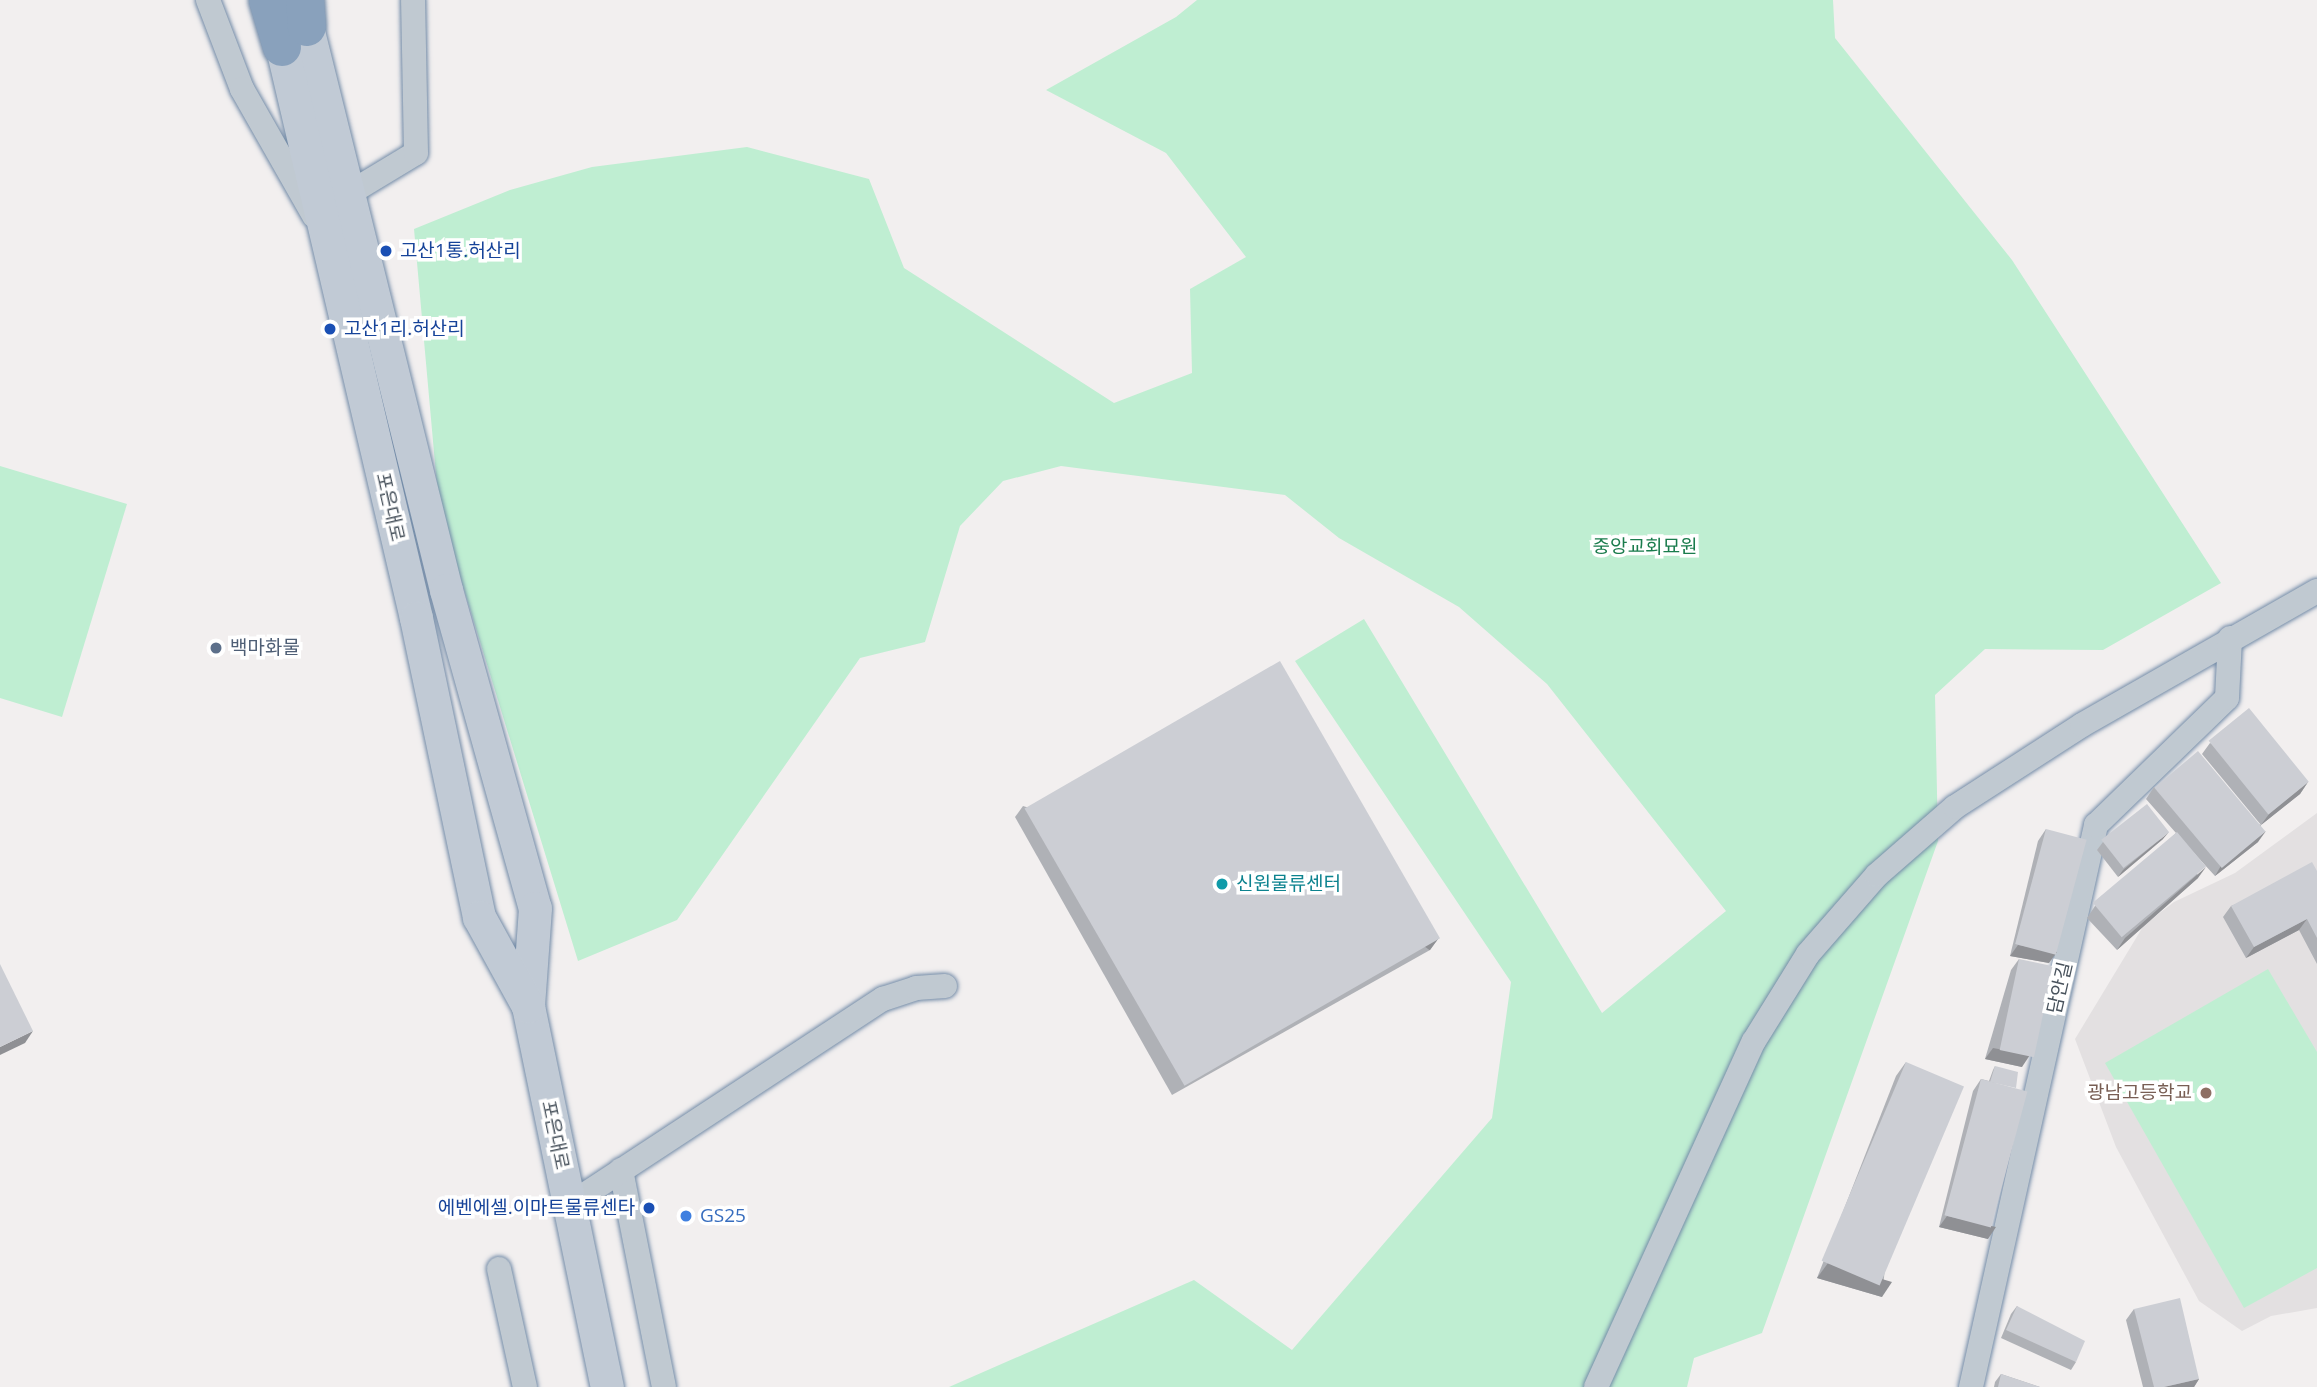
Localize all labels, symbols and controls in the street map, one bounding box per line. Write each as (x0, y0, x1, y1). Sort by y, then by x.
place label: 고산1통.허산리 (400, 240, 521, 262)
marker: 고산1통.허산리 (378, 243, 394, 259)
place label: 고산1리.허산리 (344, 318, 465, 340)
marker: 고산1리.허산리 (322, 321, 338, 337)
street label: 포은대로 (371, 470, 409, 544)
park label: 중앙교회묘원 (1593, 536, 1697, 558)
place label: 백마화물 (230, 637, 300, 659)
marker: 백마화물 (208, 640, 224, 656)
place label: 신원물류센터 (1236, 873, 1341, 895)
marker: 신원물류센터 (1214, 876, 1230, 892)
street label: 담안길 (2043, 960, 2077, 1016)
place label: 광남고등학교 (2087, 1082, 2192, 1104)
marker: 광남고등학교 (2198, 1085, 2214, 1101)
street label: 포은대로 (537, 1098, 573, 1172)
place label: 에벤에셀.이마트물류센타 (438, 1197, 635, 1219)
marker: 에벤에셀.이마트물류센타 (641, 1200, 657, 1216)
place label: GS25 (700, 1205, 746, 1227)
marker: GS25 (678, 1208, 694, 1224)

